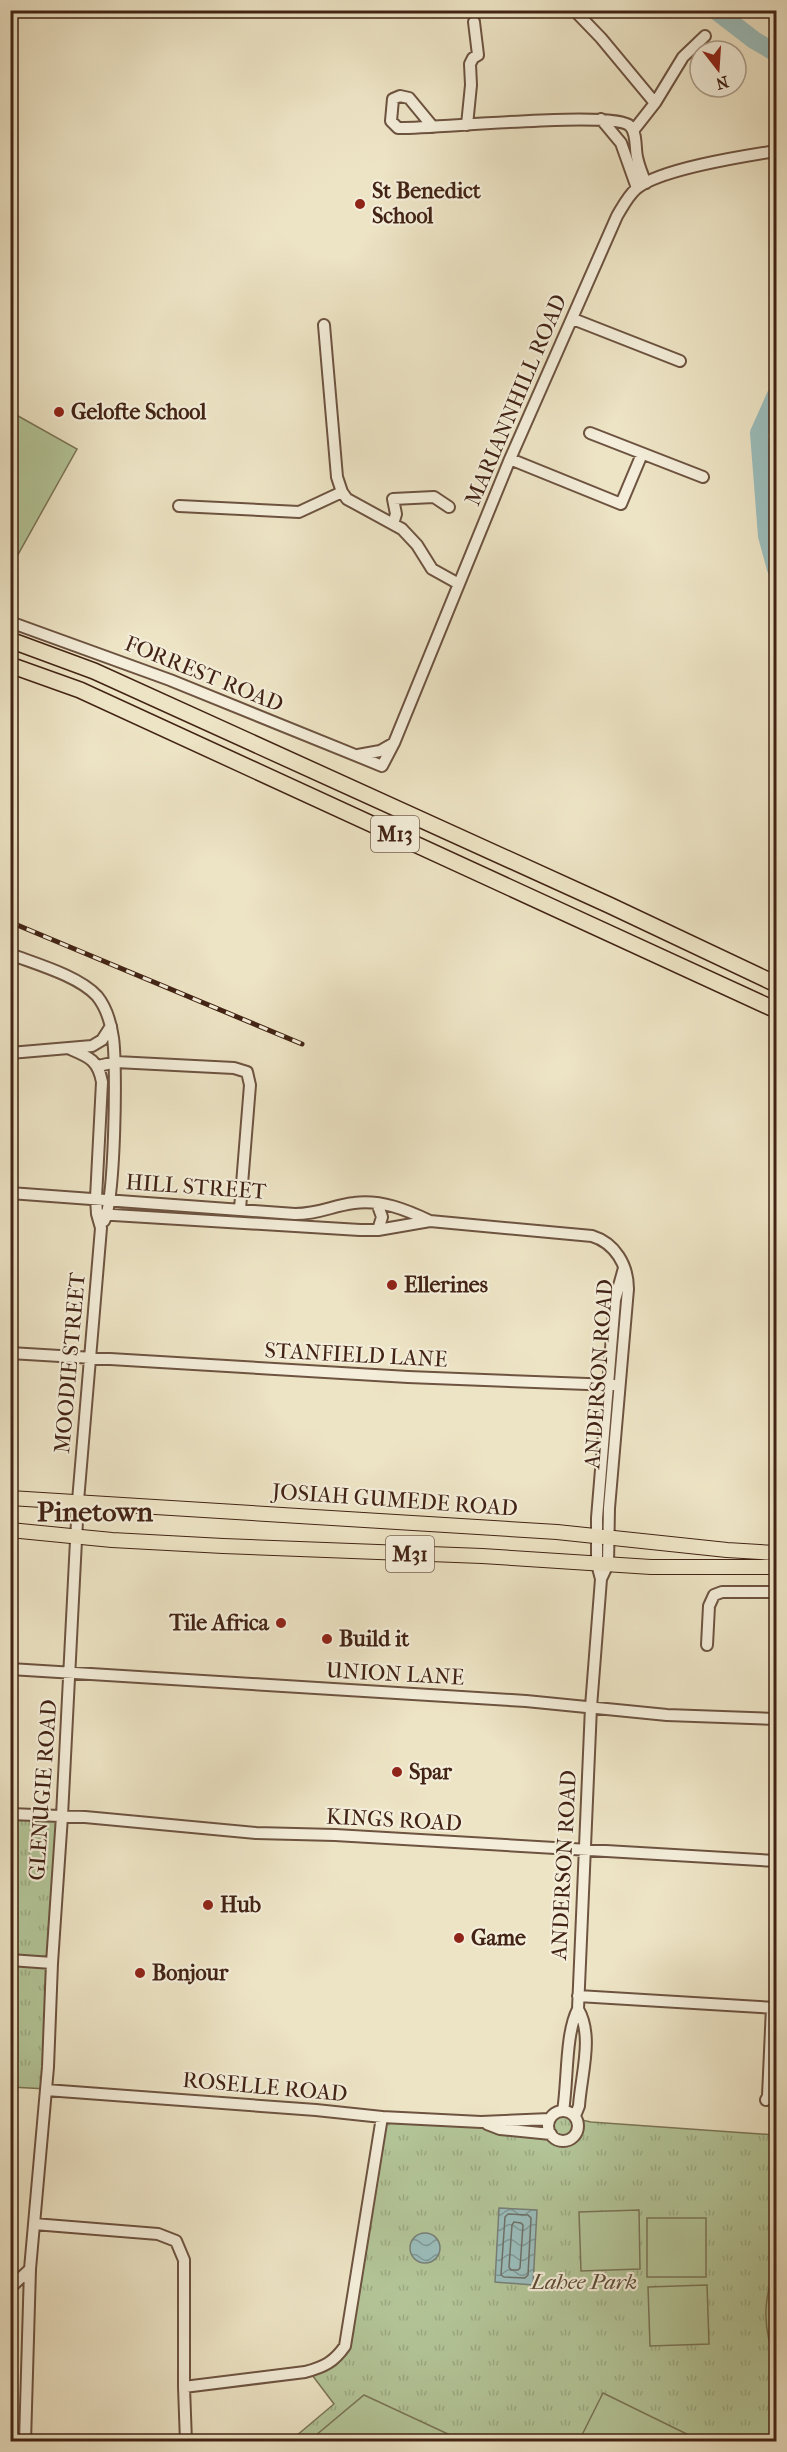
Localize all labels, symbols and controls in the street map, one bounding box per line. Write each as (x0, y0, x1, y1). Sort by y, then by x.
north arrow (688, 39, 748, 99)
text: N (713, 72, 731, 94)
place label: St Benedict School (372, 178, 482, 229)
marker: St Benedict School (353, 197, 367, 211)
street label: MARIANNHILL ROAD (460, 290, 572, 510)
place label: Gelofte School (71, 399, 207, 425)
marker: Gelofte School (52, 405, 66, 419)
street label: FORREST ROAD (121, 630, 287, 718)
road number: M13 (371, 816, 419, 852)
street label: HILL STREET (125, 1169, 268, 1205)
street label: MOODIE STREET (49, 1270, 91, 1455)
place label: Ellerines (404, 1272, 488, 1298)
marker: Ellerines (385, 1278, 399, 1292)
street label: ANDERSON ROAD (579, 1278, 619, 1471)
street label: STANFIELD LANE (264, 1337, 448, 1373)
street label: JOSIAH GUMEDE ROAD (269, 1478, 519, 1522)
district label: Pinetown (37, 1495, 154, 1528)
road number: M31 (386, 1536, 434, 1572)
place label: Tile Africa (168, 1610, 270, 1636)
marker: Tile Africa (274, 1616, 288, 1630)
place label: Build it (339, 1626, 410, 1652)
marker: Build it (320, 1632, 334, 1646)
street label: UNION LANE (325, 1657, 465, 1691)
street label: GLENUGIE ROAD (24, 1699, 62, 1881)
place label: Spar (409, 1759, 452, 1785)
marker: Spar (390, 1765, 404, 1779)
street label: ANDERSON ROAD (546, 1769, 582, 1962)
street label: KINGS ROAD (325, 1803, 463, 1837)
place label: Hub (220, 1892, 262, 1918)
marker: Hub (201, 1898, 215, 1912)
place label: Game (471, 1925, 526, 1951)
marker: Game (452, 1931, 466, 1945)
place label: Bonjour (152, 1960, 229, 1986)
marker: Bonjour (133, 1966, 147, 1980)
street label: ROSELLE ROAD (181, 2067, 349, 2107)
park label: Lahee Park (529, 2269, 637, 2295)

